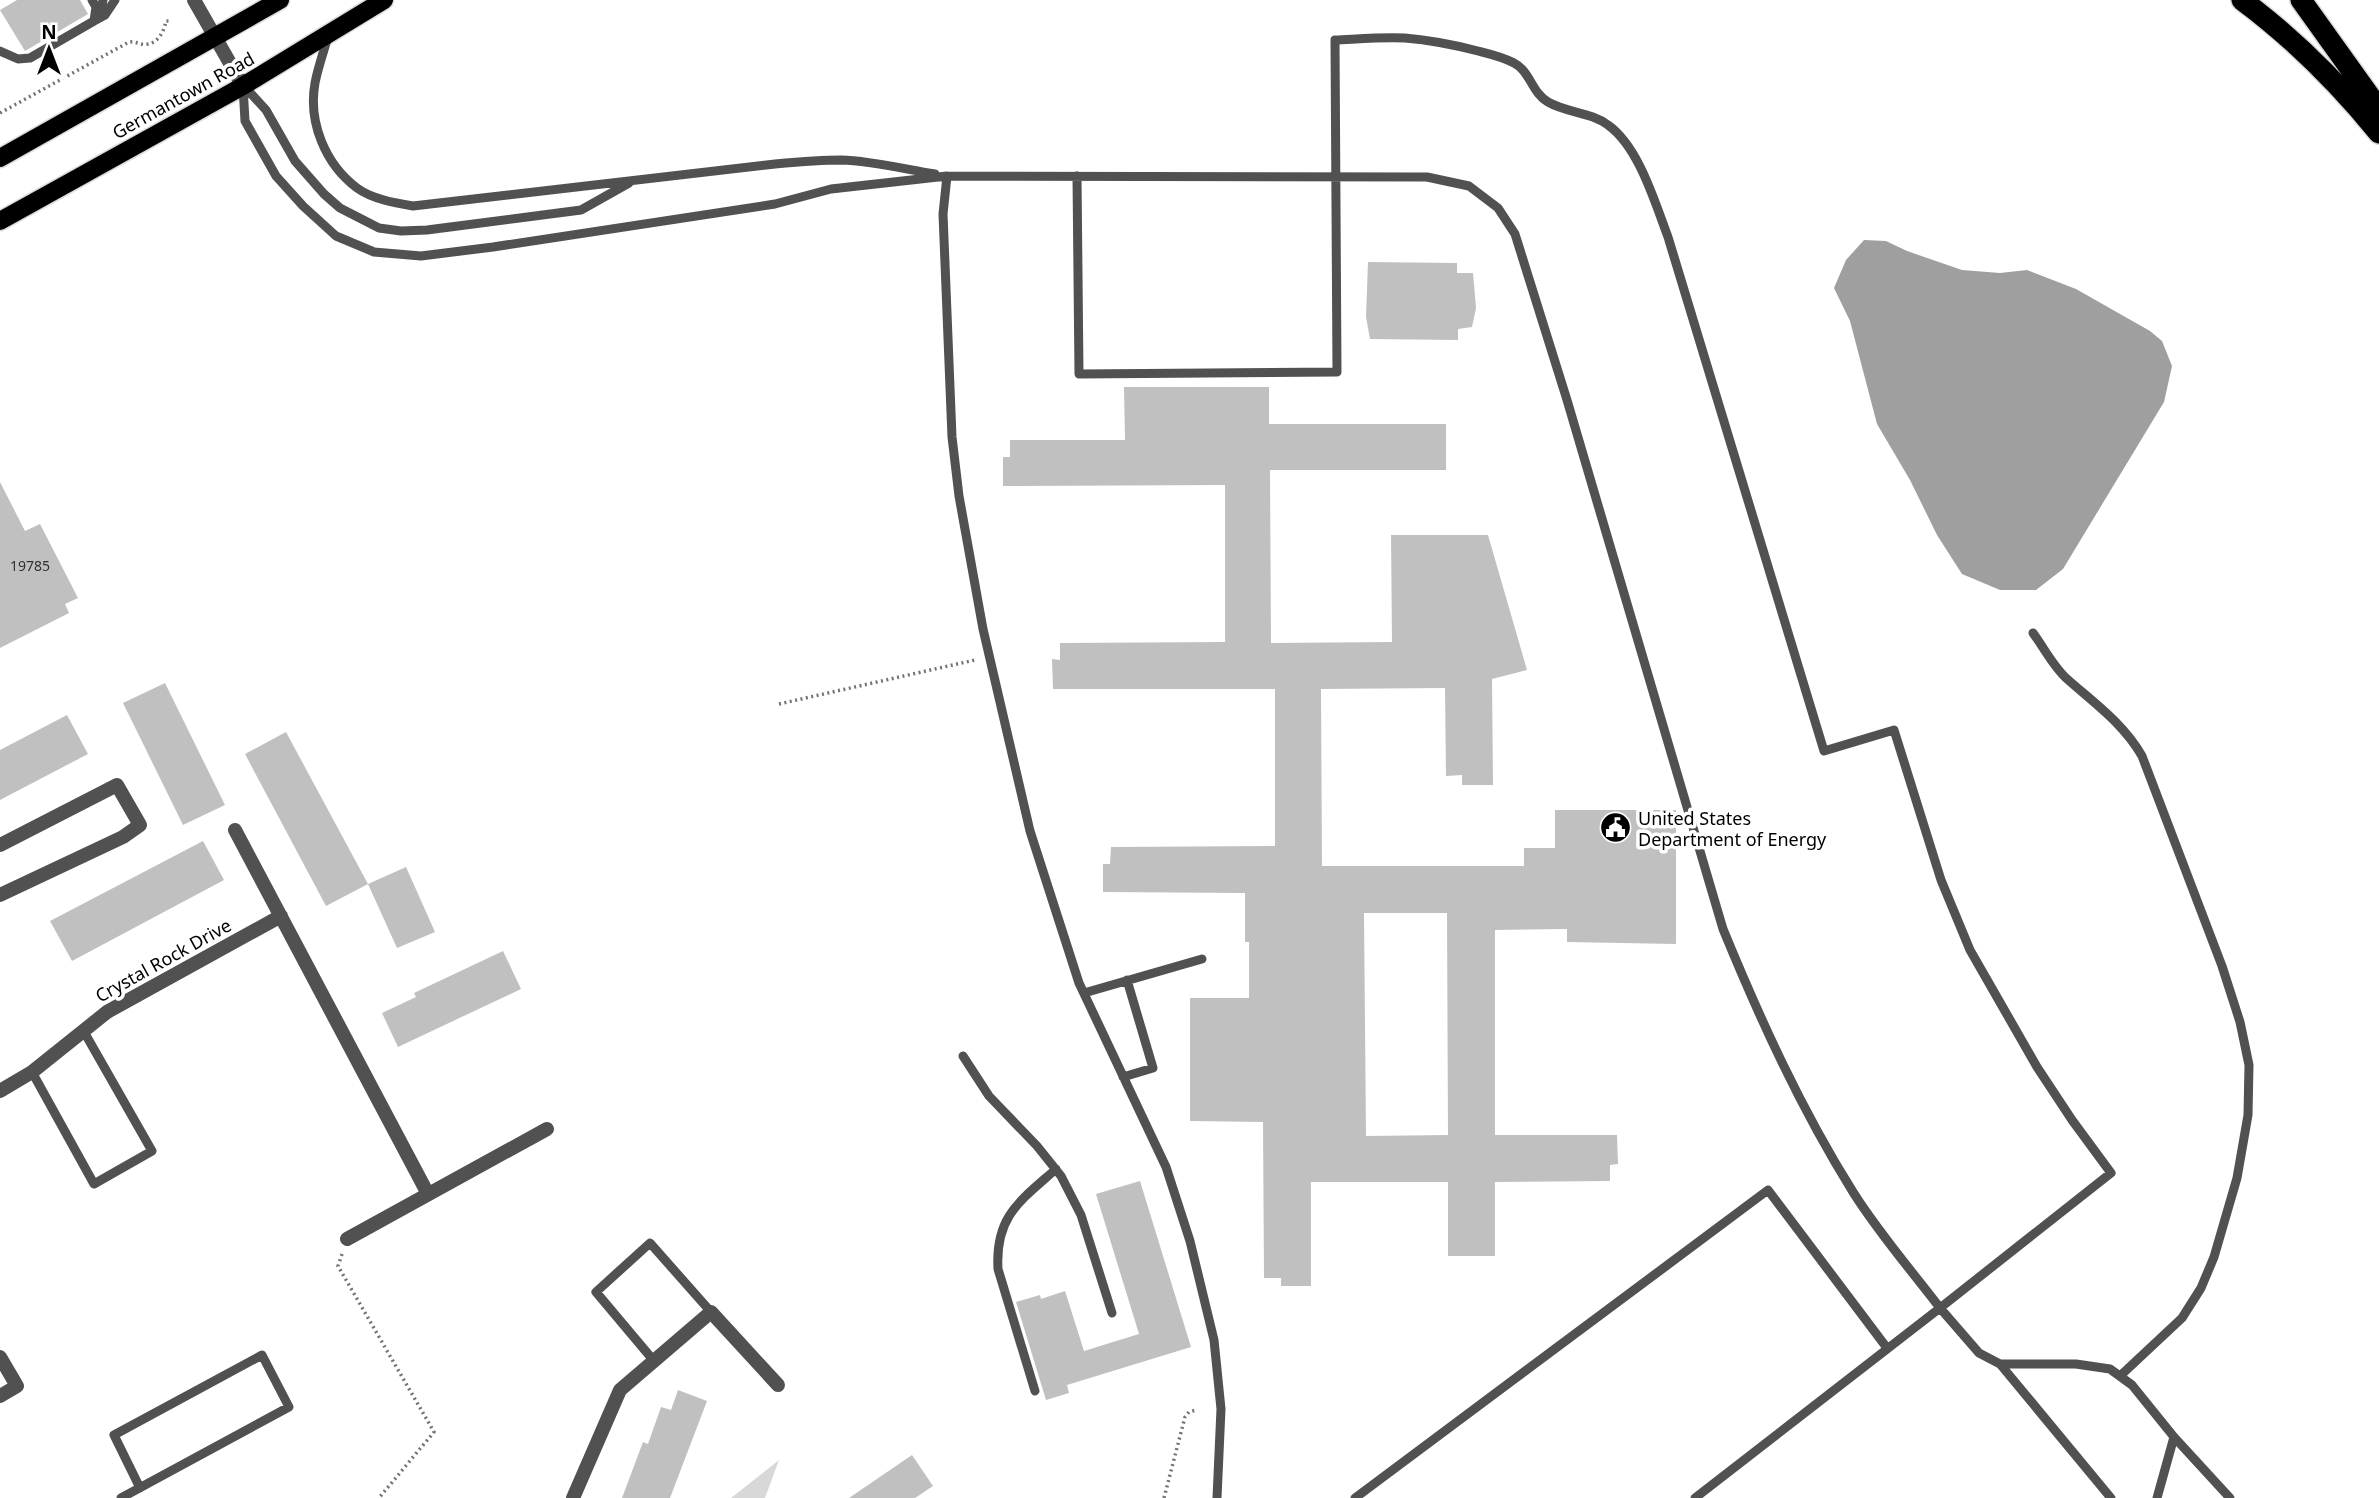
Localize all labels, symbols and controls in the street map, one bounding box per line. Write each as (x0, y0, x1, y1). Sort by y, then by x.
north arrow (14, 14, 84, 84)
text: N (41, 19, 57, 45)
street label: Germantown Road (108, 46, 258, 144)
house number: 19785 (10, 556, 50, 575)
place label: United States Department of Energy (1638, 806, 1827, 851)
public building icon: United States Department of Energy (1598, 811, 1632, 845)
street label: Crystal Rock Drive (91, 913, 235, 1007)

